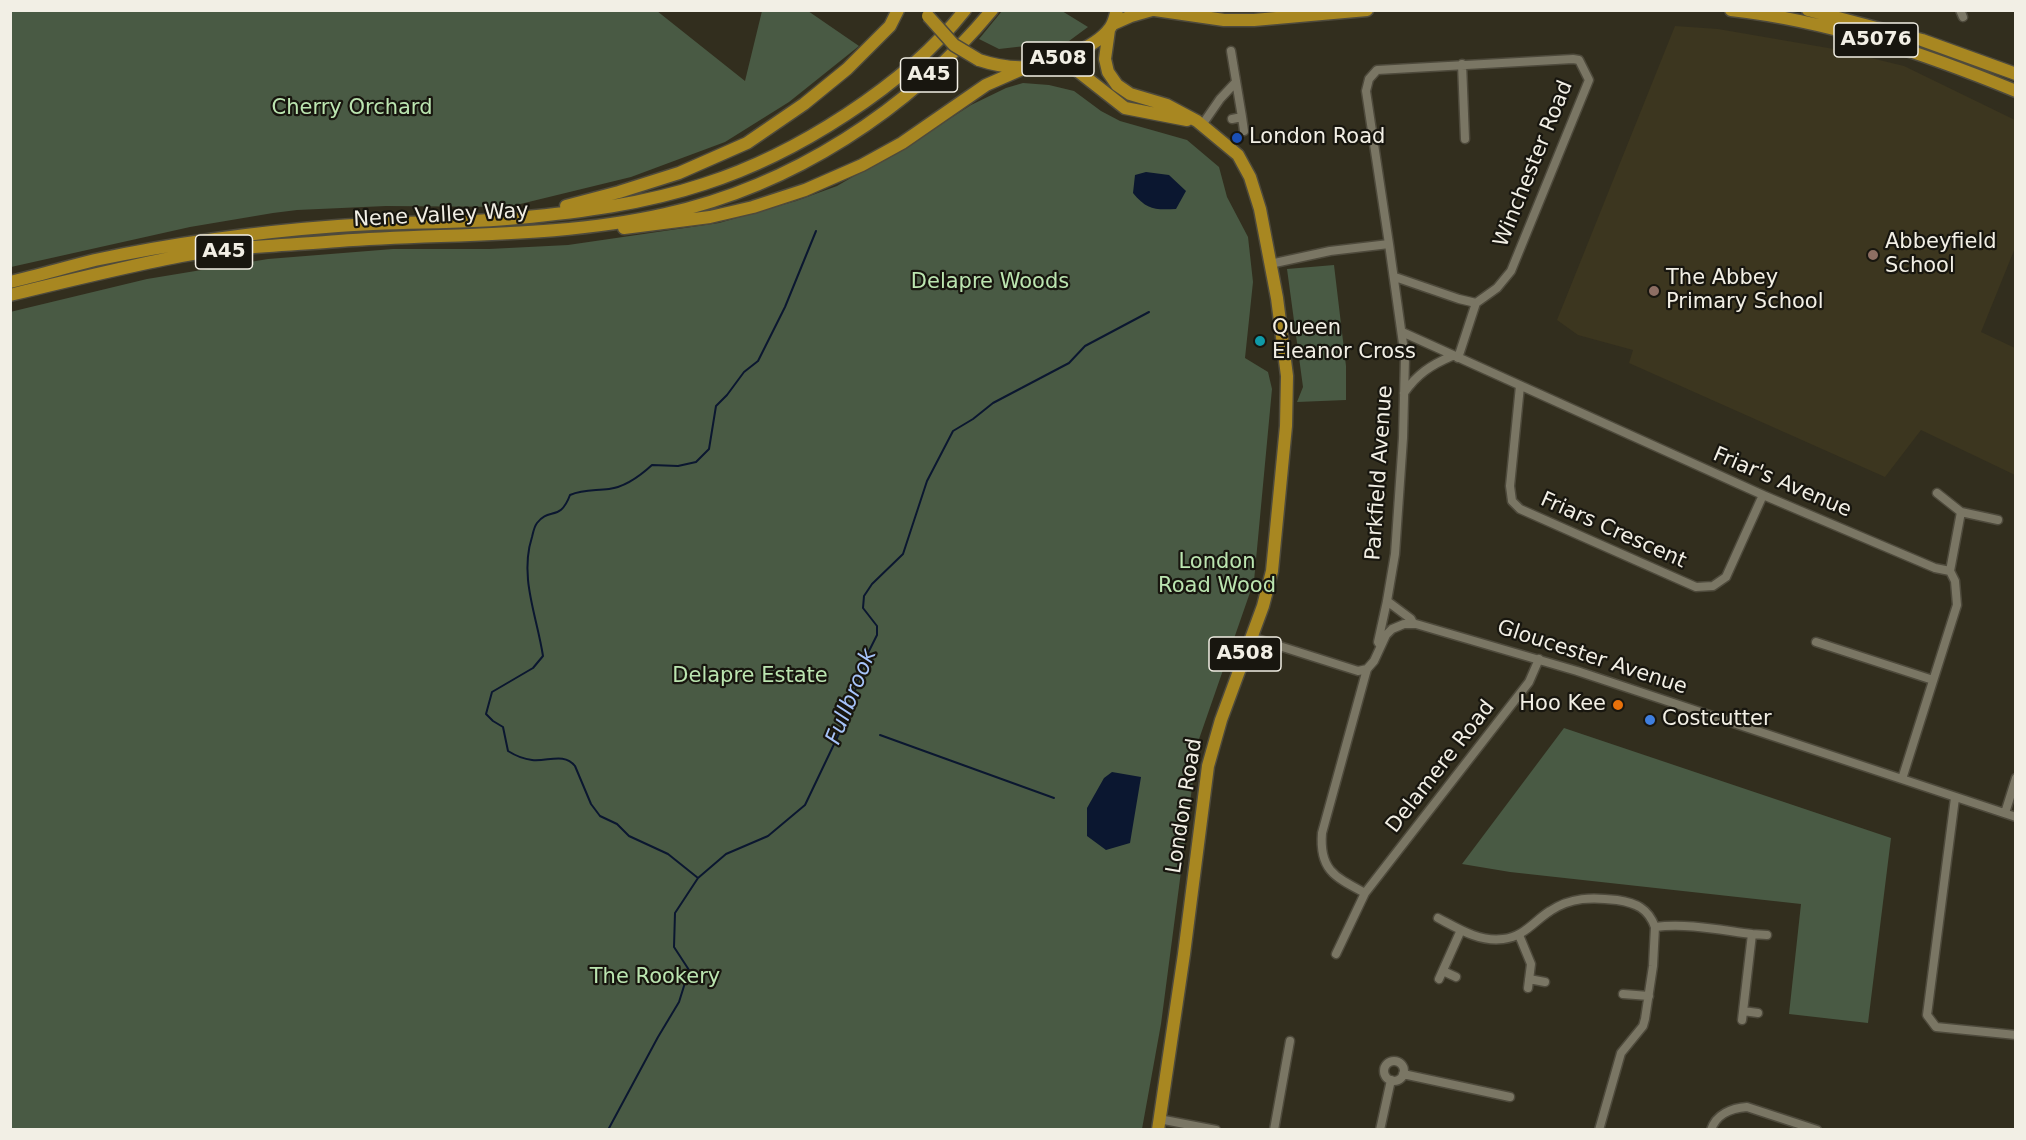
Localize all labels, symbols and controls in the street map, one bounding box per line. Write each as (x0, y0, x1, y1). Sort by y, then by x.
road number: A5076 (1834, 23, 1918, 57)
road number: A508 (1022, 42, 1094, 76)
road number: A45 (900, 58, 958, 92)
street label: Winchester Road (1489, 77, 1579, 251)
park label: Cherry Orchard (272, 96, 432, 122)
place label: London Road (1249, 125, 1385, 151)
marker: London Road (1230, 131, 1244, 145)
street label: Nene Valley Way (353, 199, 529, 233)
place label: Abbeyfield School (1885, 230, 1997, 280)
road number: A45 (196, 235, 252, 269)
marker: Abbeyfield School (1866, 248, 1880, 262)
place label: The Abbey Primary School (1666, 266, 1824, 316)
park label: Delapre Woods (911, 270, 1069, 296)
marker: The Abbey Primary School (1647, 284, 1661, 298)
place label: Queen Eleanor Cross (1272, 316, 1416, 366)
marker: Queen Eleanor Cross (1253, 334, 1267, 348)
street label: Parkfield Avenue (1361, 385, 1399, 561)
street label: Friar's Avenue (1709, 443, 1855, 523)
street label: Friars Crescent (1536, 488, 1690, 574)
park label: London Road Wood (1158, 550, 1276, 600)
street label: Gloucester Avenue (1494, 615, 1690, 701)
road number: A508 (1209, 637, 1281, 671)
water label: Fullbrook (821, 645, 883, 749)
park label: Delapre Estate (672, 664, 828, 690)
place label: Hoo Kee (1519, 692, 1606, 718)
street label: Delamere Road (1381, 696, 1501, 838)
marker: Hoo Kee (1611, 698, 1625, 712)
place label: Costcutter (1662, 707, 1772, 733)
marker: Costcutter (1643, 713, 1657, 727)
street label: London Road (1162, 737, 1208, 875)
park label: The Rookery (590, 965, 720, 991)

